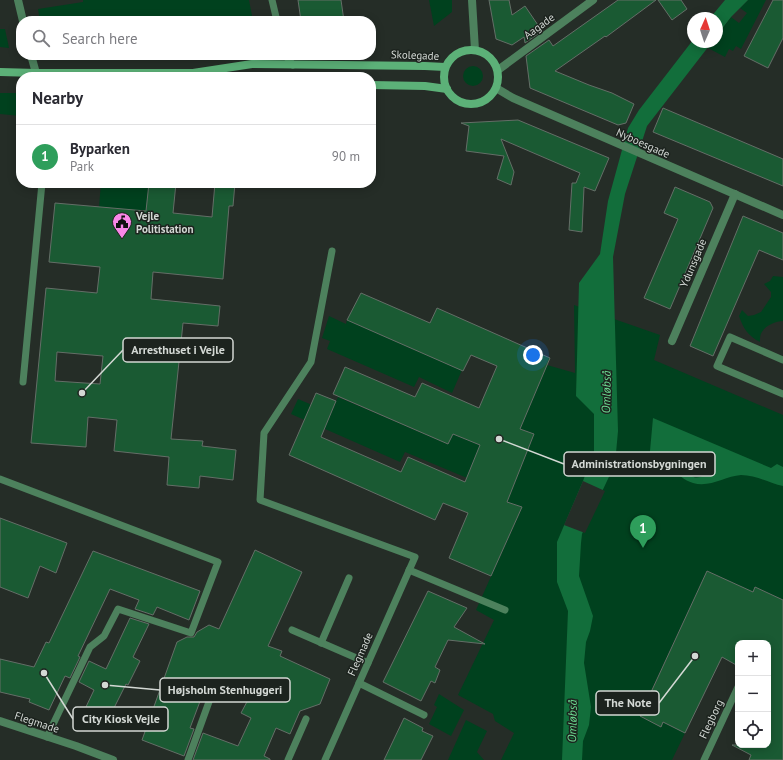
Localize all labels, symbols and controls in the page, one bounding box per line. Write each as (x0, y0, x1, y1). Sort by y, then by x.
street label: Aagade (521, 10, 558, 42)
north arrow (687, 12, 723, 48)
search box (16, 16, 376, 60)
icon: search (30, 27, 52, 49)
text: Search here (62, 29, 138, 48)
street label: Skolegade (391, 47, 440, 63)
text: Nearby (32, 87, 83, 109)
street label: Nyboesgade (614, 125, 672, 161)
text: Byparken (70, 139, 130, 158)
text: 1 (41, 148, 49, 165)
text: 90 m (332, 148, 360, 165)
text: Park (70, 158, 94, 175)
place label: Vejle Politistation (135, 209, 193, 236)
public building icon: Vejle Politistation (111, 211, 133, 239)
street label: Ydunsgade (676, 236, 710, 289)
callout: Arresthuset i Vejle (123, 338, 233, 362)
text: Arresthuset i Vejle (131, 342, 225, 357)
your location (523, 345, 543, 365)
water label: Omløbså (598, 370, 614, 414)
callout: Administrationsbygningen (564, 452, 715, 476)
text: Administrationsbygningen (571, 456, 707, 471)
pin: 1 (630, 515, 656, 548)
street label: Flegmade (344, 630, 376, 678)
map controls (735, 640, 771, 748)
button: + (735, 640, 771, 676)
button: − (735, 676, 771, 712)
callout: Højsholm Stenhuggeri (160, 678, 290, 702)
text: Højsholm Stenhuggeri (168, 682, 282, 697)
callout: The Note (596, 691, 659, 715)
text: The Note (604, 695, 652, 710)
street label: Flegborg (696, 697, 726, 741)
water label: Omløbså (564, 699, 580, 743)
callout: City Kiosk Vejle (73, 707, 168, 731)
street label: Flegmade (13, 708, 62, 736)
text: City Kiosk Vejle (82, 711, 160, 726)
button: locate (735, 712, 771, 748)

